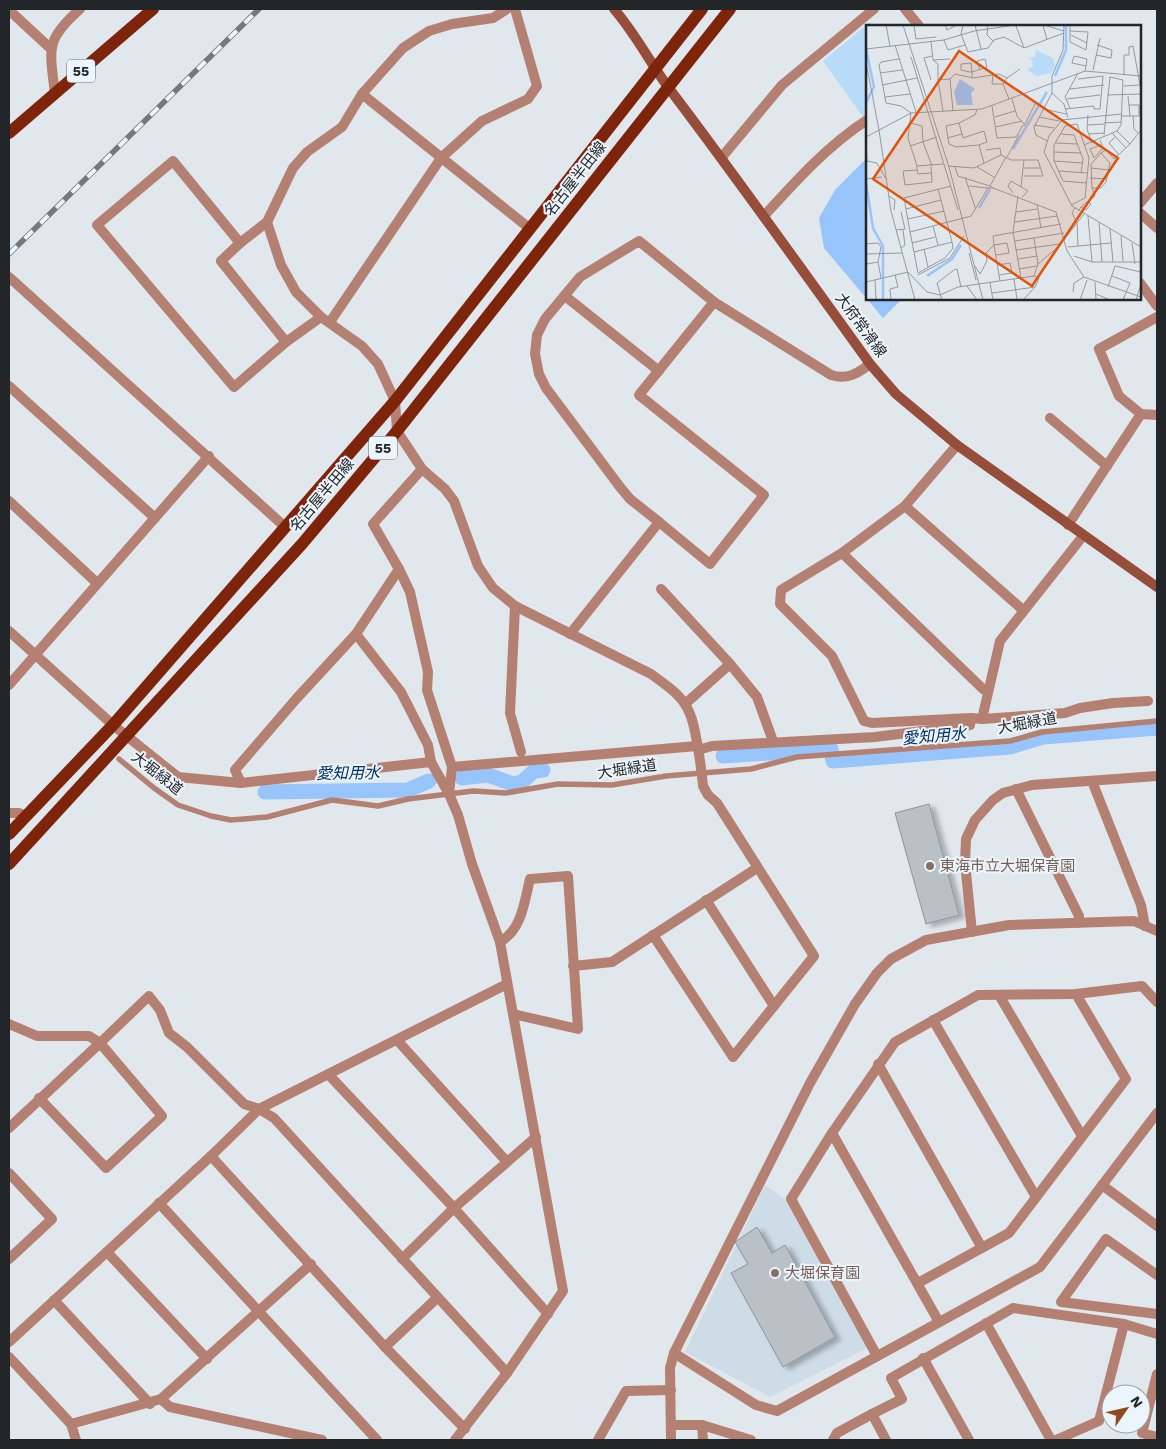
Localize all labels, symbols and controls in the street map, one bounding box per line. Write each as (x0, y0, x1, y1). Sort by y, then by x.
inset map (866, 25, 1141, 300)
road number: 55 (67, 59, 95, 82)
street label: 名古屋半田線 (540, 138, 610, 220)
street label: 大府常滑線 (832, 289, 890, 361)
road number: 55 (369, 436, 397, 459)
street label: 名古屋半田線 (286, 455, 358, 535)
street label: 大堀緑道 (996, 709, 1058, 737)
water label: 愛知用水 (901, 724, 969, 748)
street label: 大堀緑道 (128, 747, 186, 799)
street label: 大堀緑道 (596, 756, 658, 782)
water label: 愛知用水 (316, 763, 382, 783)
place label: 東海市立大堀保育園 (940, 857, 1075, 875)
marker: 東海市立大堀保育園 (924, 860, 936, 872)
place label: 大堀保育園 (785, 1264, 860, 1282)
marker: 大堀保育園 (769, 1267, 781, 1279)
north arrow (1101, 1384, 1151, 1434)
text: N (1127, 1393, 1146, 1411)

